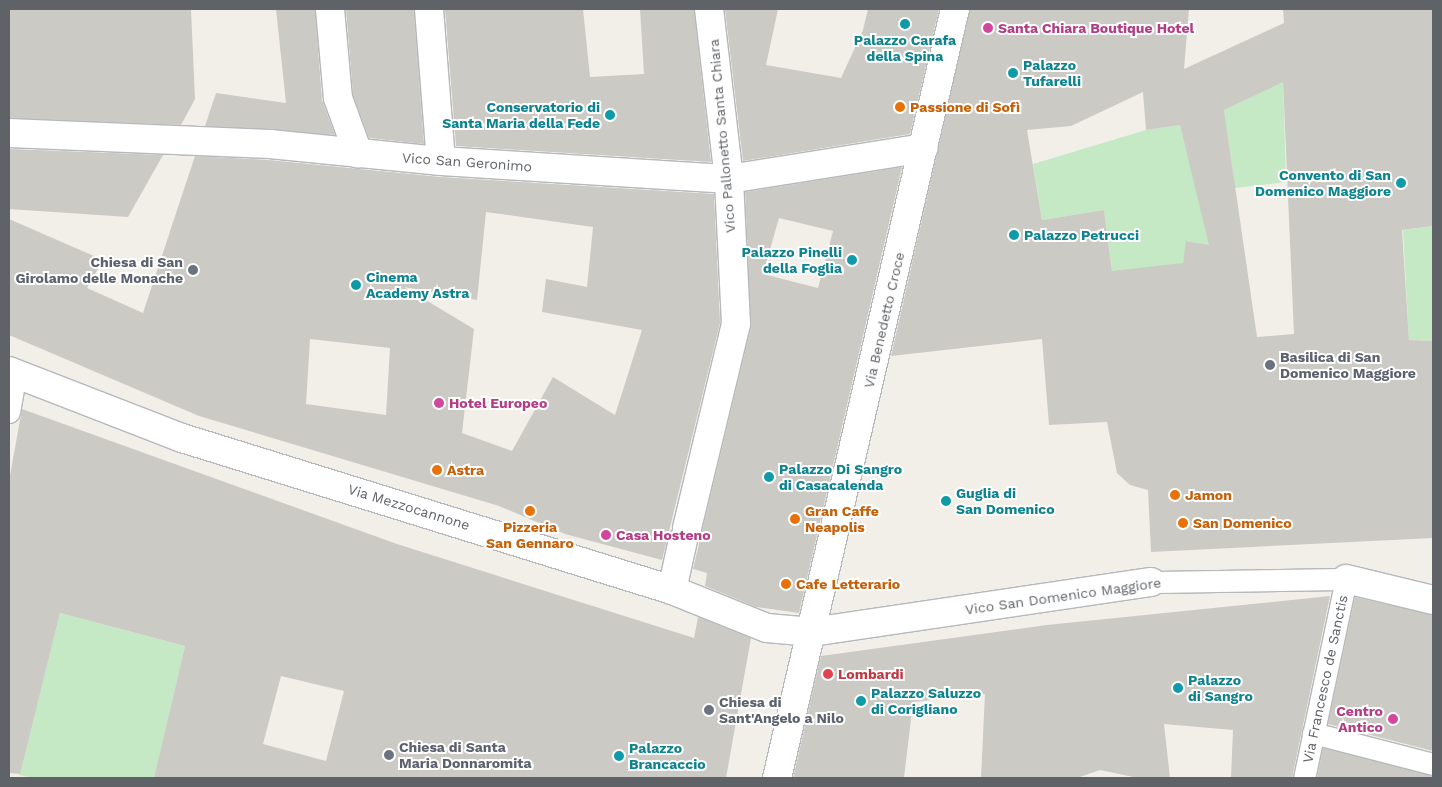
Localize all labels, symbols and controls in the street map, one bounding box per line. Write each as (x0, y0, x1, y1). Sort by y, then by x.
marker: Palazzo Carafa della Spina (899, 18, 911, 30)
place label: Santa Chiara Boutique Hotel (998, 20, 1194, 36)
marker: Santa Chiara Boutique Hotel (982, 22, 994, 34)
place label: Palazzo Carafa della Spina (854, 32, 956, 64)
street label: Vico Pallonetto Santa Chiara (705, 38, 739, 234)
place label: Palazzo Tufarelli (1023, 57, 1081, 90)
marker: Palazzo Tufarelli (1007, 67, 1019, 79)
place label: Conservatorio di Santa Maria della Fede (442, 99, 600, 132)
place label: Passione di Sofì (910, 99, 1020, 115)
marker: Passione di Sofì (894, 101, 906, 113)
marker: Conservatorio di Santa Maria della Fede (604, 109, 616, 121)
street label: Vico San Geronimo (401, 149, 533, 175)
place label: Convento di San Domenico Maggiore (1255, 167, 1391, 200)
marker: Convento di San Domenico Maggiore (1395, 177, 1407, 189)
place label: Palazzo Petrucci (1024, 227, 1139, 243)
marker: Palazzo Petrucci (1008, 229, 1020, 241)
place label: Palazzo Pinelli della Foglia (742, 244, 842, 276)
street label: Via Benedetto Croce (860, 250, 908, 390)
place label: Chiesa di San Girolamo delle Monache (15, 254, 183, 286)
marker: Palazzo Pinelli della Foglia (846, 254, 858, 266)
marker: Chiesa di San Girolamo delle Monache (187, 264, 199, 276)
place label: Cinema Academy Astra (366, 269, 470, 302)
marker: Cinema Academy Astra (350, 279, 362, 291)
place label: Basilica di San Domenico Maggiore (1280, 349, 1416, 382)
marker: Basilica di San Domenico Maggiore (1264, 359, 1276, 371)
place label: Hotel Europeo (449, 395, 547, 411)
marker: Hotel Europeo (433, 397, 445, 409)
place label: Palazzo Di Sangro di Casacalenda (779, 461, 902, 494)
place label: Astra (447, 462, 484, 478)
marker: Astra (431, 464, 443, 476)
marker: Palazzo Di Sangro di Casacalenda (763, 471, 775, 483)
street label: Via Mezzocannone (346, 480, 472, 534)
place label: Guglia di San Domenico (956, 485, 1055, 518)
place label: Jamon (1185, 487, 1232, 503)
marker: Jamon (1169, 489, 1181, 501)
marker: Guglia di San Domenico (940, 495, 952, 507)
place label: Gran Caffe Neapolis (805, 503, 879, 536)
marker: Pizzeria San Gennaro (524, 505, 536, 517)
marker: Gran Caffe Neapolis (789, 513, 801, 525)
place label: San Domenico (1193, 515, 1292, 531)
marker: San Domenico (1177, 517, 1189, 529)
place label: Pizzeria San Gennaro (486, 519, 574, 552)
place label: Casa Hosteno (616, 527, 711, 543)
marker: Casa Hosteno (600, 529, 612, 541)
street label: Vico San Domenico Maggiore (964, 574, 1162, 618)
place label: Cafe Letterario (796, 576, 900, 592)
marker: Cafe Letterario (780, 578, 792, 590)
street label: Via Francesco de Sanctis (1299, 593, 1351, 765)
place label: Lombardi (838, 666, 904, 682)
marker: Lombardi (822, 668, 834, 680)
place label: Palazzo di Sangro (1188, 672, 1253, 704)
marker: Palazzo di Sangro (1172, 682, 1184, 694)
place label: Palazzo Saluzzo di Corigliano (871, 685, 981, 718)
place label: Chiesa di Sant'Angelo a Nilo (719, 694, 844, 726)
marker: Palazzo Saluzzo di Corigliano (855, 695, 867, 707)
place label: Centro Antico (1336, 703, 1383, 736)
marker: Chiesa di Sant'Angelo a Nilo (703, 704, 715, 716)
marker: Centro Antico (1387, 713, 1399, 725)
place label: Chiesa di Santa Maria Donnaromita (399, 739, 532, 772)
place label: Palazzo Brancaccio (629, 740, 706, 772)
marker: Chiesa di Santa Maria Donnaromita (383, 749, 395, 761)
marker: Palazzo Brancaccio (613, 750, 625, 762)

